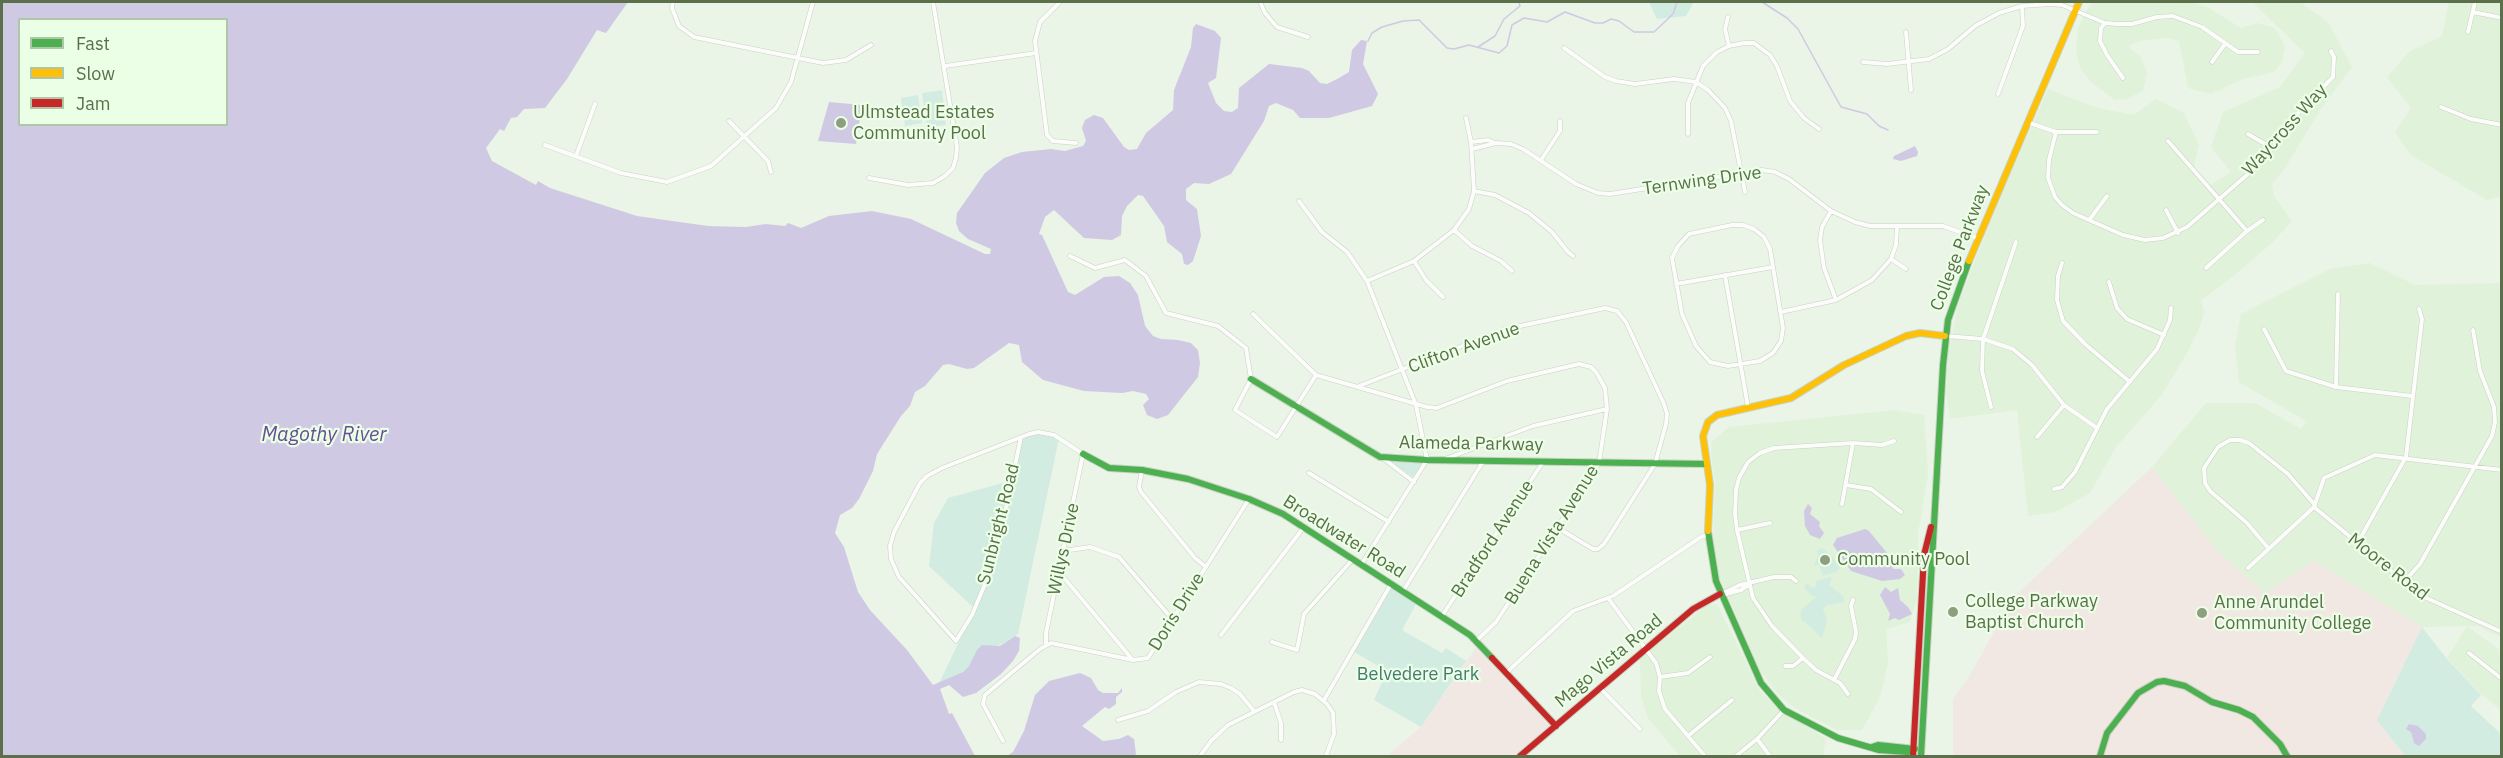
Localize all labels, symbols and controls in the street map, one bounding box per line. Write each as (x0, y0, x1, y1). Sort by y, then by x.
legend (18, 18, 228, 126)
text: Fast (76, 32, 110, 55)
text: Slow (76, 62, 115, 85)
street label: Waycross Way (2238, 80, 2332, 180)
text: Jam (76, 92, 111, 115)
place label: Ulmstead Estates Community Pool (853, 102, 995, 144)
marker: Ulmstead Estates Community Pool (834, 116, 848, 130)
street label: Ternwing Drive (1641, 162, 1763, 200)
street label: College Parkway (1926, 182, 1994, 314)
street label: Clifton Avenue (1405, 318, 1523, 378)
water label: Magothy River (261, 423, 387, 447)
street label: Alameda Parkway (1399, 432, 1543, 456)
street label: Sunbright Road (974, 461, 1024, 587)
street label: Buena Vista Avenue (1500, 461, 1604, 609)
street label: Bradford Avenue (1447, 476, 1539, 602)
street label: Broadwater Road (1279, 491, 1409, 583)
street label: Willys Drive (1044, 501, 1084, 597)
street label: Moore Road (2343, 529, 2433, 605)
place label: Community Pool (1837, 549, 1970, 571)
marker: Community Pool (1818, 553, 1832, 567)
street label: Doris Drive (1145, 569, 1209, 655)
place label: College Parkway Baptist Church (1965, 591, 2098, 634)
place label: Anne Arundel Community College (2214, 592, 2371, 634)
marker: College Parkway Baptist Church (1946, 605, 1960, 619)
marker: Anne Arundel Community College (2195, 606, 2209, 620)
street label: Mago Vista Road (1551, 610, 1667, 712)
park label: Belvedere Park (1357, 664, 1479, 686)

